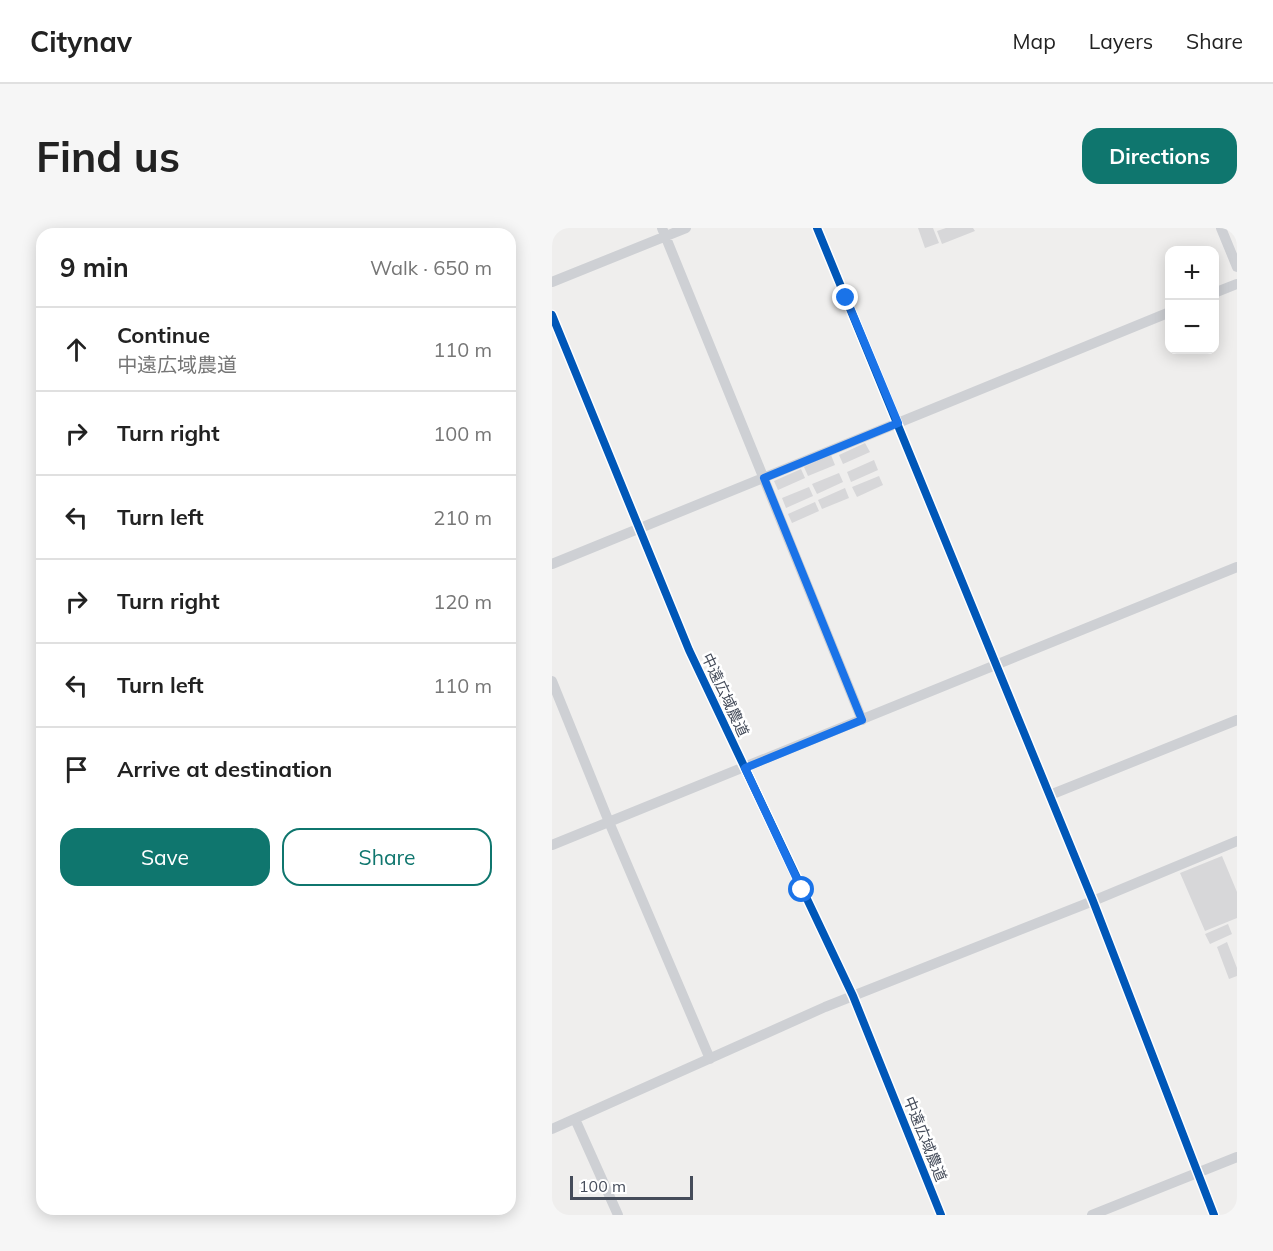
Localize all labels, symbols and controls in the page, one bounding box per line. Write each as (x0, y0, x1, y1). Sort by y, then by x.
text: Citynav (30, 24, 132, 59)
text: Map (1013, 28, 1056, 54)
text: Layers (1089, 28, 1153, 54)
text: Share (1186, 28, 1243, 54)
button: Directions (1082, 128, 1237, 184)
text: Find us (36, 130, 180, 183)
map controls (1165, 246, 1219, 354)
button: + (1165, 246, 1219, 300)
text: 9 min (60, 251, 129, 284)
text: Walk · 650 m (370, 255, 492, 280)
route end (832, 284, 858, 310)
button: − (1165, 300, 1219, 354)
text: Continue (117, 321, 210, 349)
icon: ahead (60, 333, 93, 366)
text: 110 m (433, 337, 492, 362)
text: 中遠広域農道 (117, 352, 237, 377)
icon: right (60, 417, 93, 450)
text: Turn right (117, 419, 220, 447)
text: 100 m (433, 421, 492, 446)
icon: left (60, 501, 93, 534)
text: Turn left (117, 503, 204, 531)
text: 210 m (433, 505, 492, 530)
icon: right (60, 585, 93, 618)
text: Turn right (117, 587, 220, 615)
text: 120 m (433, 589, 492, 614)
street label: 中遠広域農道 (698, 650, 753, 740)
icon: left (60, 669, 93, 702)
text: Turn left (117, 671, 204, 699)
text: 110 m (433, 673, 492, 698)
icon: arrive (60, 753, 93, 786)
text: Arrive at destination (117, 755, 332, 783)
button: Save (60, 828, 270, 886)
button: Share (282, 828, 492, 886)
route start (788, 876, 814, 902)
street label: 中遠広域農道 (900, 1094, 951, 1184)
scale bar (570, 1173, 693, 1200)
text: 100 m (579, 1176, 626, 1196)

